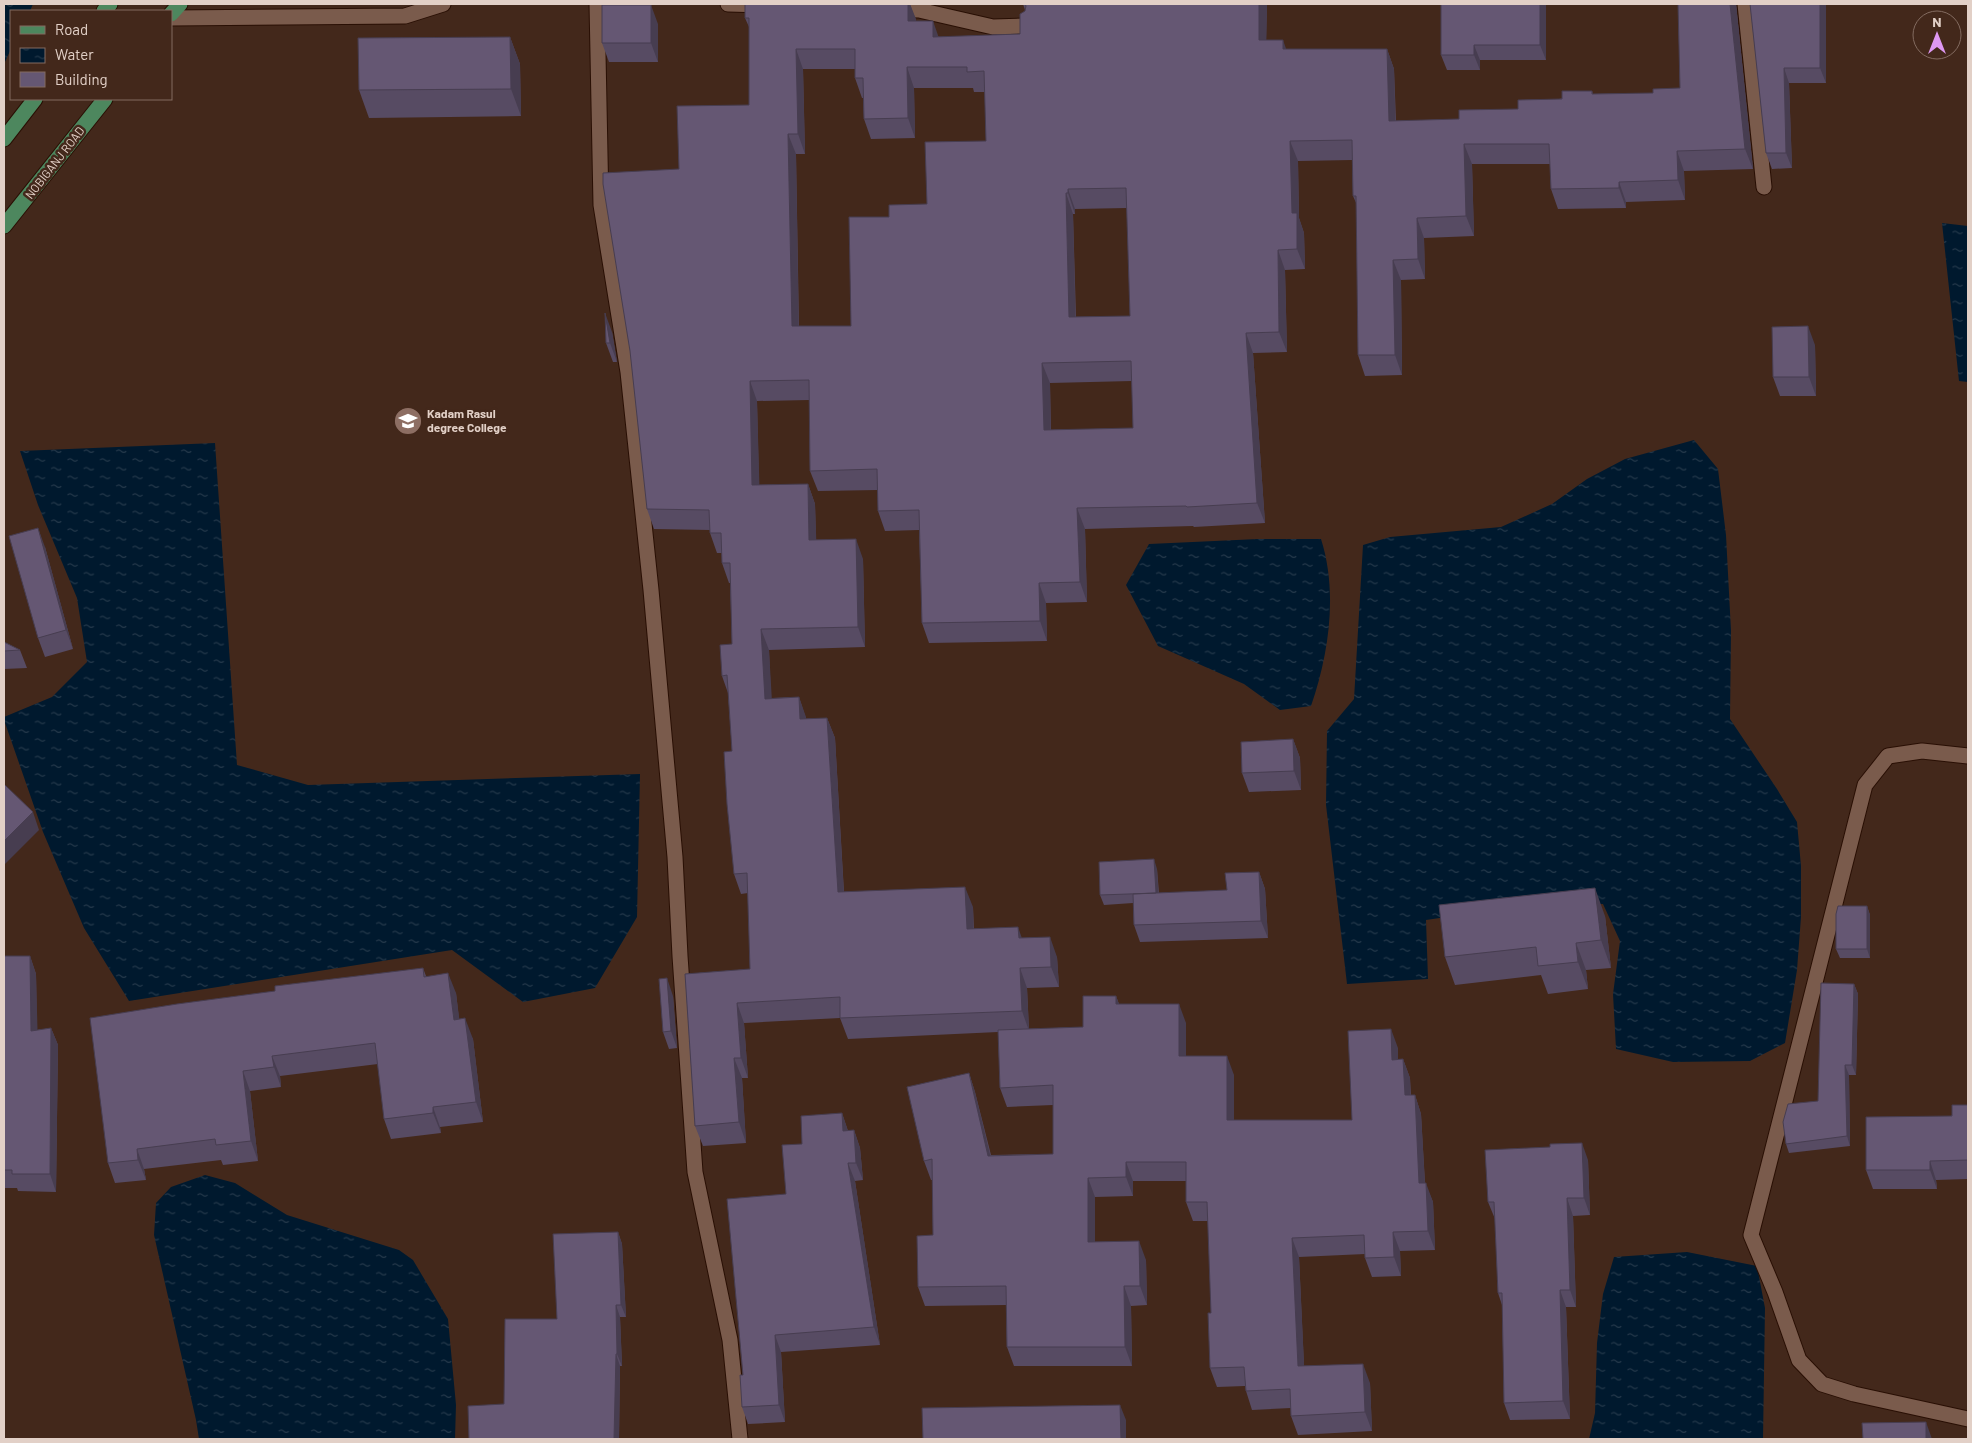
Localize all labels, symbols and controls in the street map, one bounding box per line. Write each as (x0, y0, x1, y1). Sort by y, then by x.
legend (10, 10, 172, 100)
north arrow (1912, 10, 1962, 60)
text: N (1932, 13, 1942, 30)
text: Road (55, 20, 88, 38)
text: Water (55, 45, 94, 63)
text: Building (55, 70, 108, 88)
street label: NOBIGANJ ROAD (22, 123, 87, 201)
school or university icon: Kadam Rasul degree College (393, 406, 423, 436)
place label: Kadam Rasul degree College (427, 406, 507, 434)

